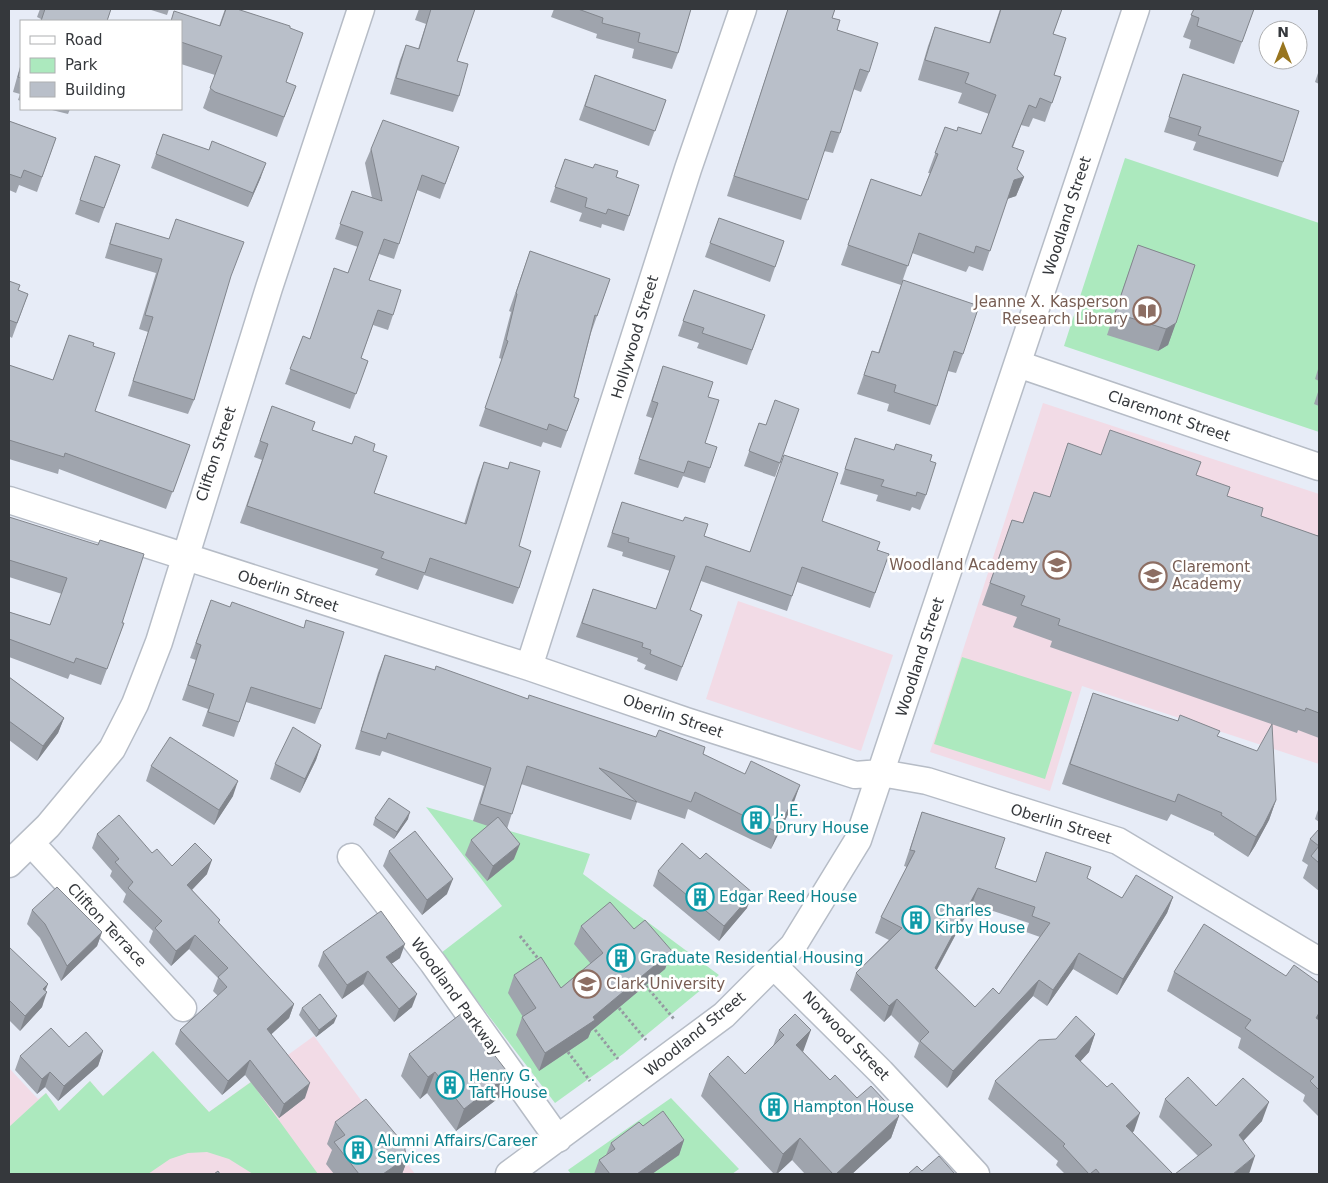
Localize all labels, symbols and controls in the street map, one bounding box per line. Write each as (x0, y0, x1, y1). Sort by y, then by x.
legend (20, 20, 182, 110)
north arrow (1258, 20, 1308, 70)
text: N (1277, 24, 1289, 40)
text: Road (65, 31, 103, 49)
text: Park (65, 56, 98, 74)
text: Building (65, 81, 126, 99)
street label: Woodland Street (1039, 154, 1095, 278)
street label: Hollywood Street (608, 273, 662, 401)
place label: Jeanne X. Kasperson Research Library (973, 293, 1128, 328)
library icon: Jeanne X. Kasperson Research Library (1132, 296, 1162, 326)
street label: Claremont Street (1105, 387, 1233, 445)
street label: Clifton Street (192, 404, 240, 504)
school or university icon: Woodland Academy (1042, 550, 1072, 580)
place label: Woodland Academy (889, 556, 1038, 574)
place label: Claremont Academy (1172, 558, 1250, 593)
school or university icon: Claremont Academy (1138, 561, 1168, 591)
street label: Oberlin Street (235, 566, 341, 616)
street label: Woodland Street (892, 595, 948, 719)
street label: Oberlin Street (620, 690, 726, 742)
street label: Oberlin Street (1008, 800, 1114, 848)
place label: J. E. Drury House (774, 802, 869, 837)
building icon: J. E. Drury House (741, 805, 771, 835)
street label: Clifton Terrace (64, 879, 150, 971)
building icon: Edgar Reed House (685, 882, 715, 912)
place label: Edgar Reed House (719, 888, 857, 906)
place label: Charles Kirby House (935, 902, 1025, 937)
building icon: Charles Kirby House (901, 905, 931, 935)
street label: Woodland Parkway (407, 934, 505, 1060)
building icon: Graduate Residential Housing (606, 943, 636, 973)
place label: Graduate Residential Housing (640, 949, 863, 967)
school or university icon: Clark University (572, 969, 602, 999)
place label: Clark University (606, 975, 725, 993)
street label: Woodland Street (641, 988, 749, 1080)
street label: Norwood Street (799, 988, 893, 1084)
place label: Henry G. Taft House (468, 1067, 548, 1102)
building icon: Henry G. Taft House (435, 1070, 465, 1100)
building icon: Hampton House (759, 1092, 789, 1122)
place label: Hampton House (793, 1098, 914, 1116)
place label: Alumni Affairs/Career Services (377, 1132, 538, 1167)
building icon: Alumni Affairs/Career Services (343, 1135, 373, 1165)

